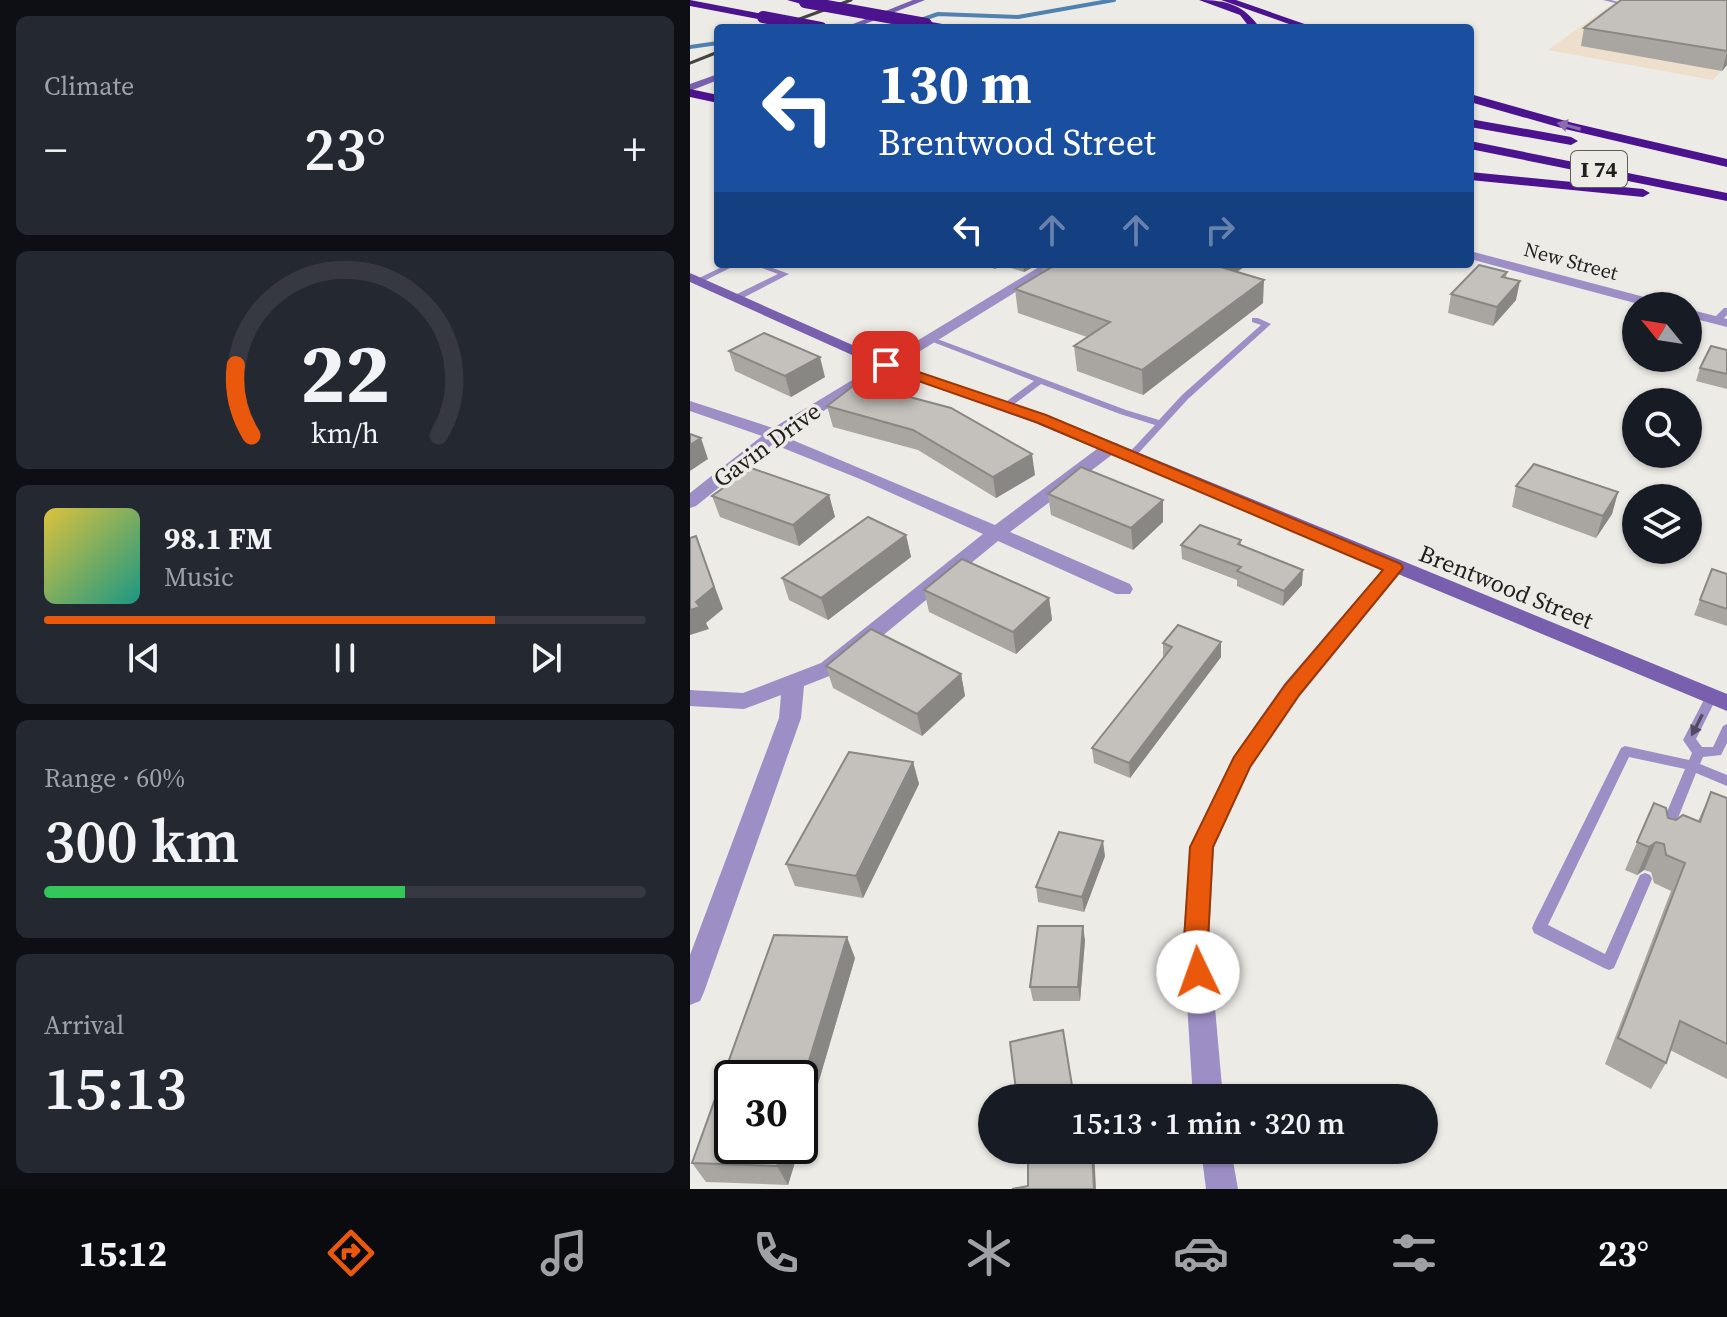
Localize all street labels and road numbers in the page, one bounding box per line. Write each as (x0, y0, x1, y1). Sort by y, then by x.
road number: I 74 (1571, 151, 1627, 187)
street label: New Street (1521, 235, 1622, 287)
street label: Gavin Drive (706, 394, 827, 495)
street label: Brentwood Street (1414, 537, 1598, 637)

